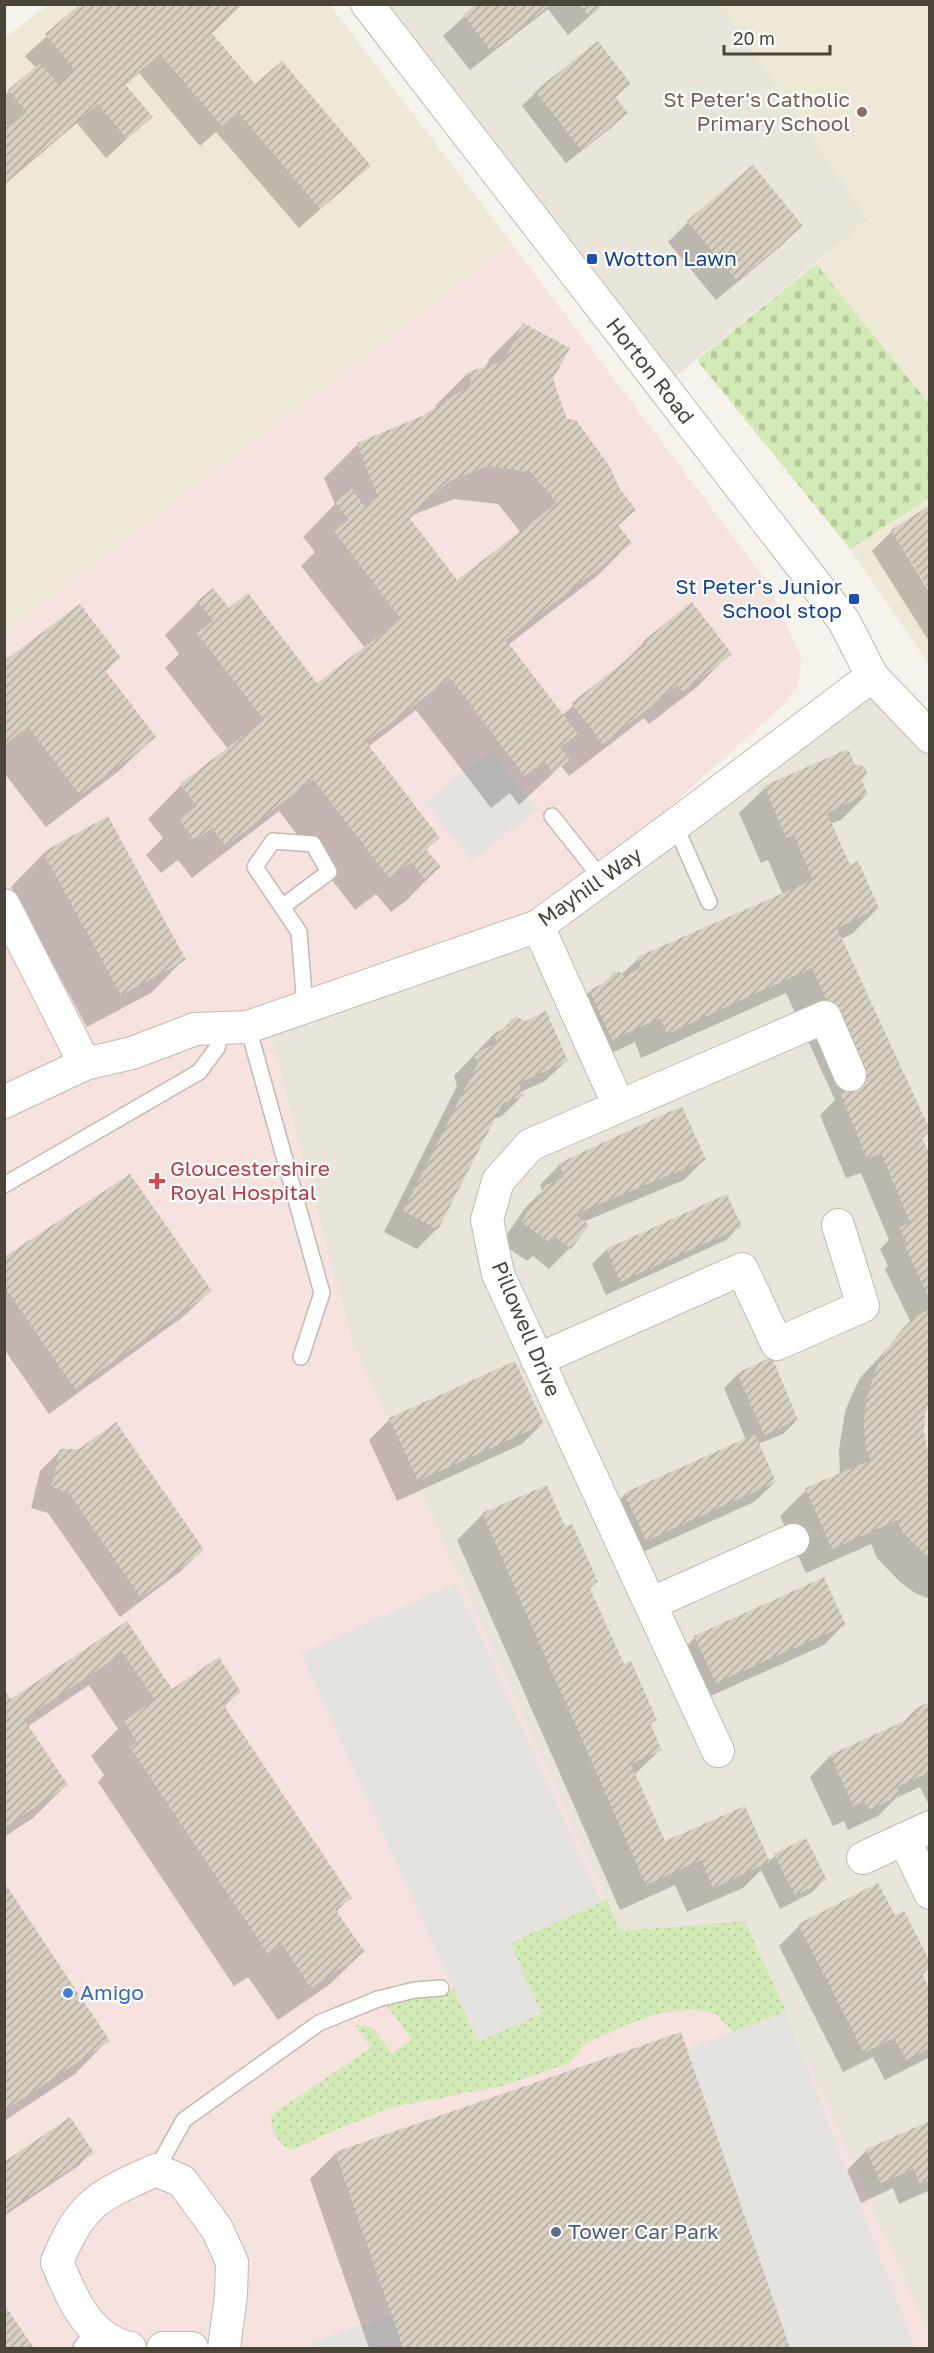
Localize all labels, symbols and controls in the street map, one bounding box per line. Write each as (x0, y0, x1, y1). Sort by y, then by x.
scale bar (724, 18, 830, 56)
text: 20 m (733, 27, 775, 49)
place label: St Peter's Catholic Primary School (663, 86, 850, 136)
marker: St Peter's Catholic Primary School (855, 105, 869, 119)
place label: Wotton Lawn (604, 245, 737, 271)
marker: Wotton Lawn (585, 252, 599, 266)
street label: Horton Road (601, 312, 700, 429)
place label: St Peter's Junior School stop (675, 573, 842, 623)
marker: St Peter's Junior School stop (847, 592, 861, 606)
street label: Mayhill Way (532, 841, 647, 932)
place label: Gloucestershire Royal Hospital (170, 1155, 330, 1205)
marker: Gloucestershire Royal Hospital (148, 1172, 166, 1190)
street label: Pillowell Drive (487, 1257, 567, 1400)
place label: Amigo (80, 1979, 144, 2005)
marker: Amigo (61, 1986, 75, 2000)
place label: Tower Car Park (568, 2218, 719, 2244)
marker: Tower Car Park (549, 2225, 563, 2239)

